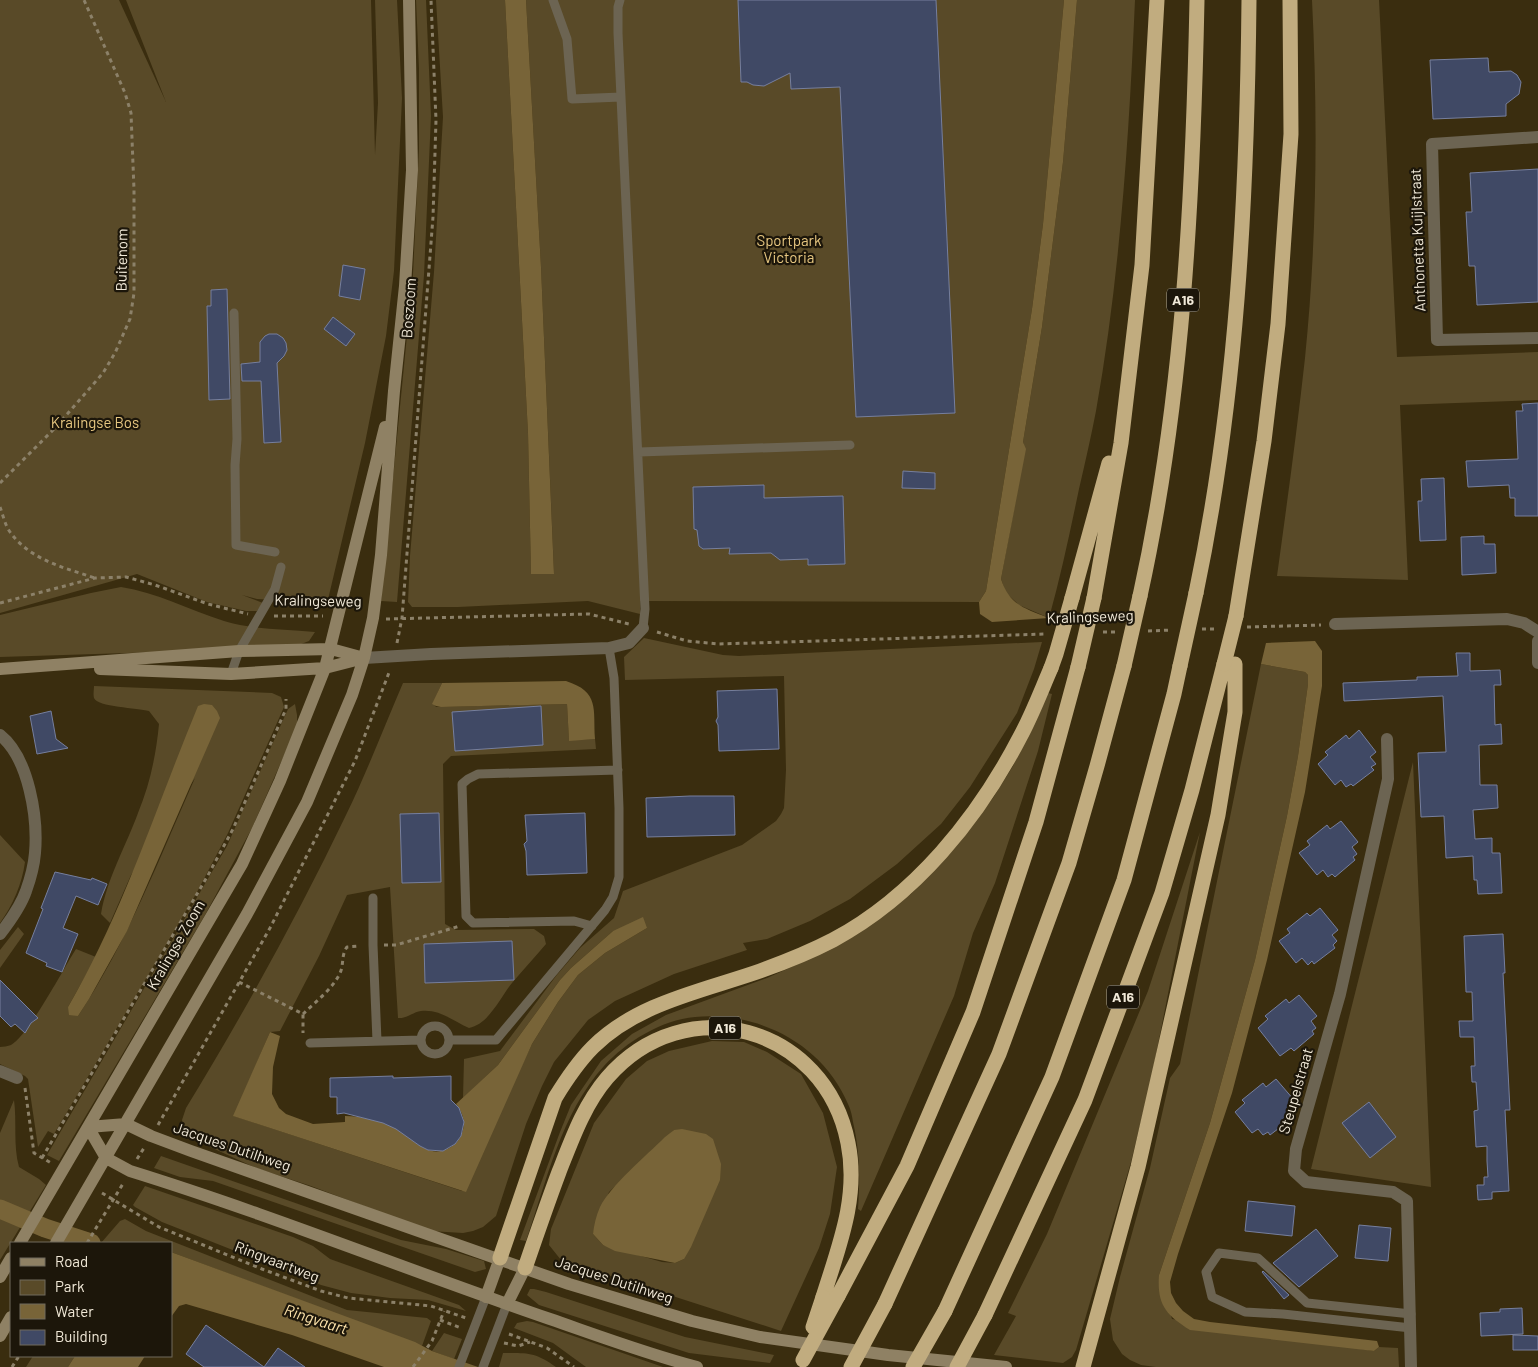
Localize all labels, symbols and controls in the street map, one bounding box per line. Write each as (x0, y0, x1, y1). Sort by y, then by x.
street label: Anthonetta Kuijlstraat (1406, 168, 1428, 312)
street label: Buitenom (111, 228, 131, 292)
park label: Sportpark Victoria (756, 231, 822, 266)
street label: Boszoom (397, 277, 419, 339)
road number: A16 (1167, 288, 1199, 312)
park label: Kralingse Bos (51, 413, 139, 431)
street label: Kralingseweg (274, 590, 362, 610)
street label: Kralingseweg (1046, 605, 1134, 627)
street label: Kralingse Zoom (142, 896, 208, 993)
road number: A16 (1107, 986, 1139, 1009)
road number: A16 (709, 1016, 741, 1040)
street label: Steupelstraat (1274, 1046, 1316, 1136)
street label: Jacques Dutilhweg (171, 1118, 293, 1175)
street label: Ringvaartweg (233, 1237, 322, 1285)
legend (10, 1242, 172, 1357)
street label: Jacques Dutilhweg (553, 1251, 676, 1307)
text: Road (55, 1252, 88, 1270)
text: Park (55, 1277, 85, 1295)
water label: Ringvaart (282, 1299, 351, 1338)
text: Water (55, 1302, 94, 1320)
text: Building (55, 1327, 108, 1345)

